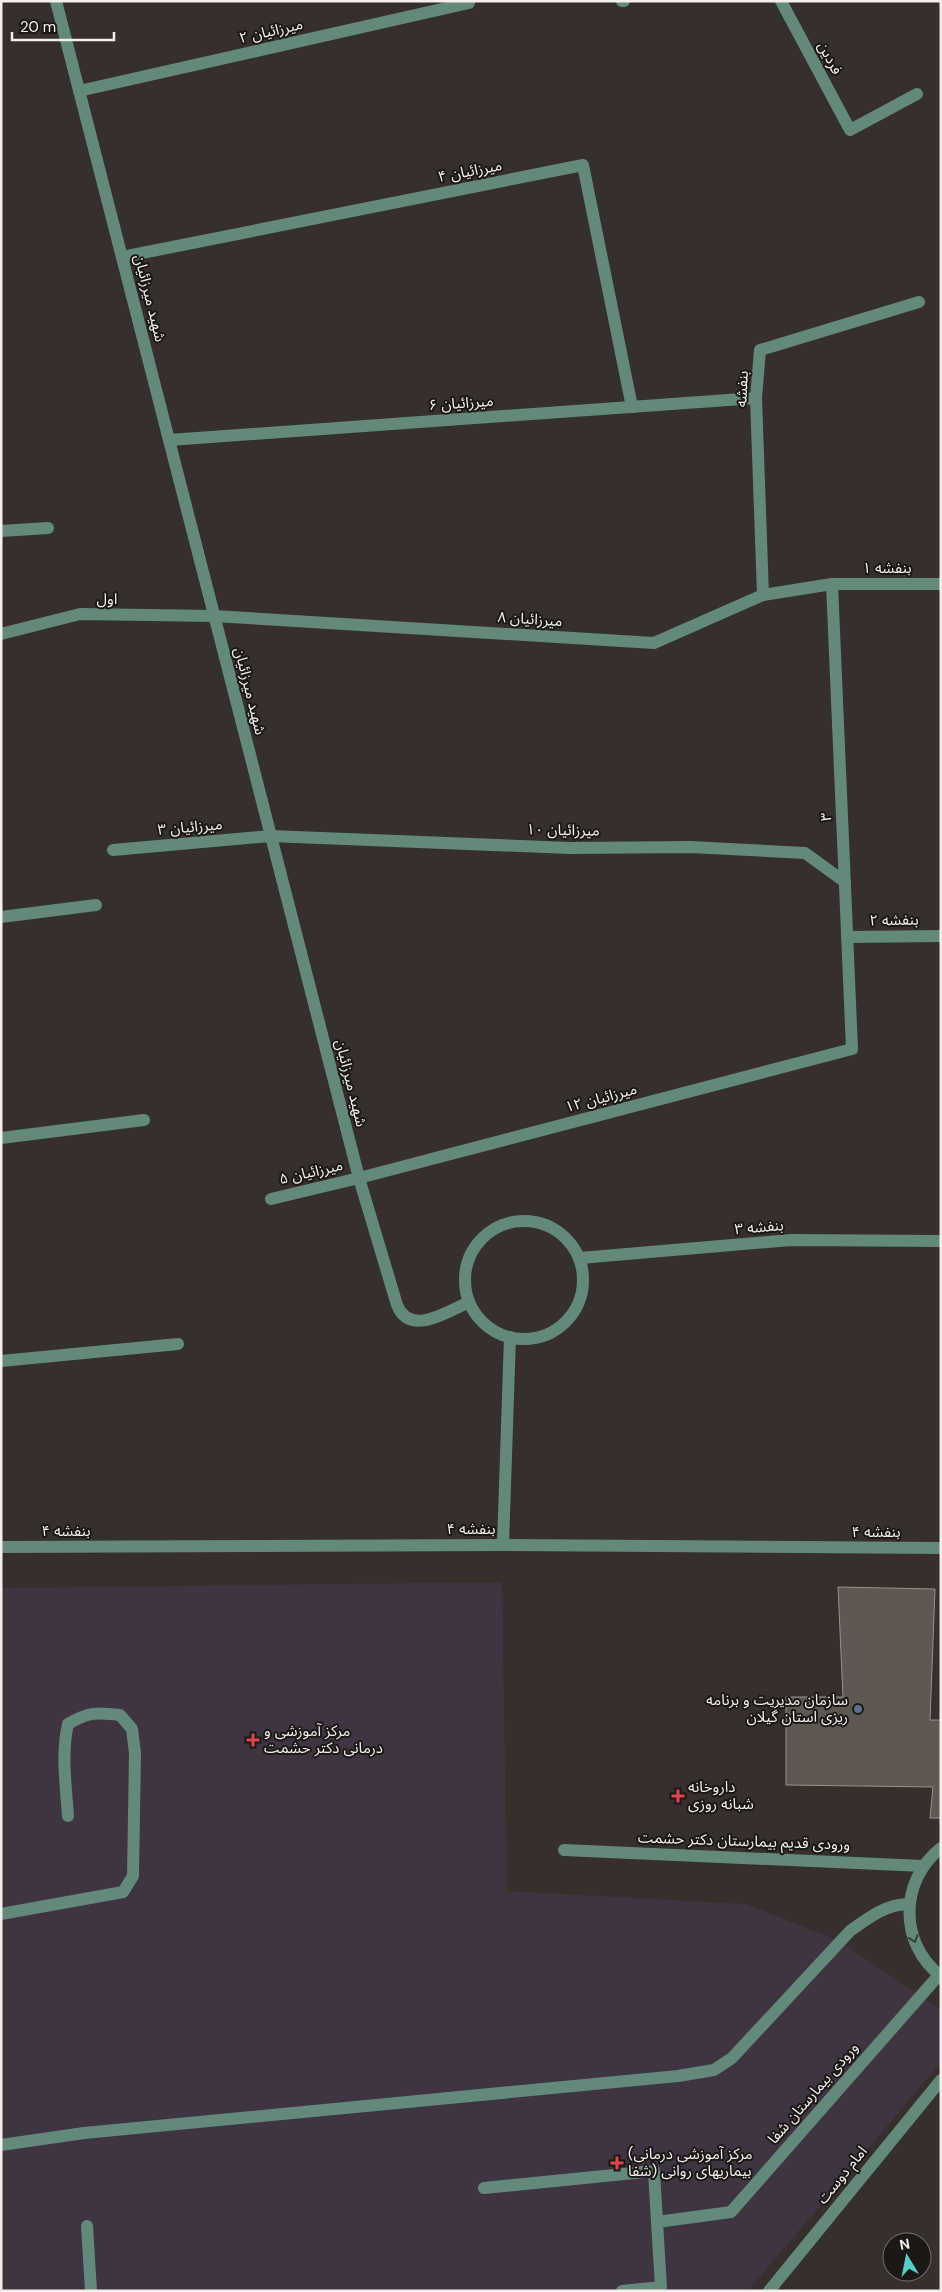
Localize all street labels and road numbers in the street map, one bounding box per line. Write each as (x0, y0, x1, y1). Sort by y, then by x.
street label: میرزائیان ۲ (237, 14, 305, 48)
street label: فردین (813, 38, 847, 78)
street label: میرزائیان ۴ (436, 155, 504, 187)
street label: شهید میرزائیان (129, 252, 171, 344)
street label: بنفشه (731, 370, 753, 408)
street label: میرزائیان ۶ (428, 391, 494, 415)
street label: بنفشه ۱ (862, 558, 912, 578)
street label: اول (96, 589, 118, 609)
street label: میرزائیان ۸ (497, 607, 563, 631)
street label: شهید میرزائیان (229, 645, 271, 737)
street label: ۳ (816, 812, 836, 822)
street label: میرزائیان ۳ (157, 814, 223, 840)
street label: میرزائیان ۱۰ (526, 819, 600, 841)
street label: بنفشه ۲ (869, 910, 919, 930)
street label: شهید میرزائیان (330, 1037, 372, 1129)
street label: میرزائیان ۱۲ (563, 1079, 639, 1117)
street label: میرزائیان ۵ (277, 1155, 345, 1189)
street label: بنفشه ۳ (734, 1215, 784, 1239)
street label: بنفشه ۴ (446, 1519, 496, 1539)
street label: بنفشه ۴ (41, 1521, 91, 1541)
street label: بنفشه ۴ (851, 1522, 901, 1542)
street label: ورودی قدیم بیمارستان دکتر حشمت (638, 1827, 850, 1856)
street label: ورودی بیمارستان شفا (763, 2038, 863, 2148)
street label: امام دوست (812, 2142, 872, 2209)

